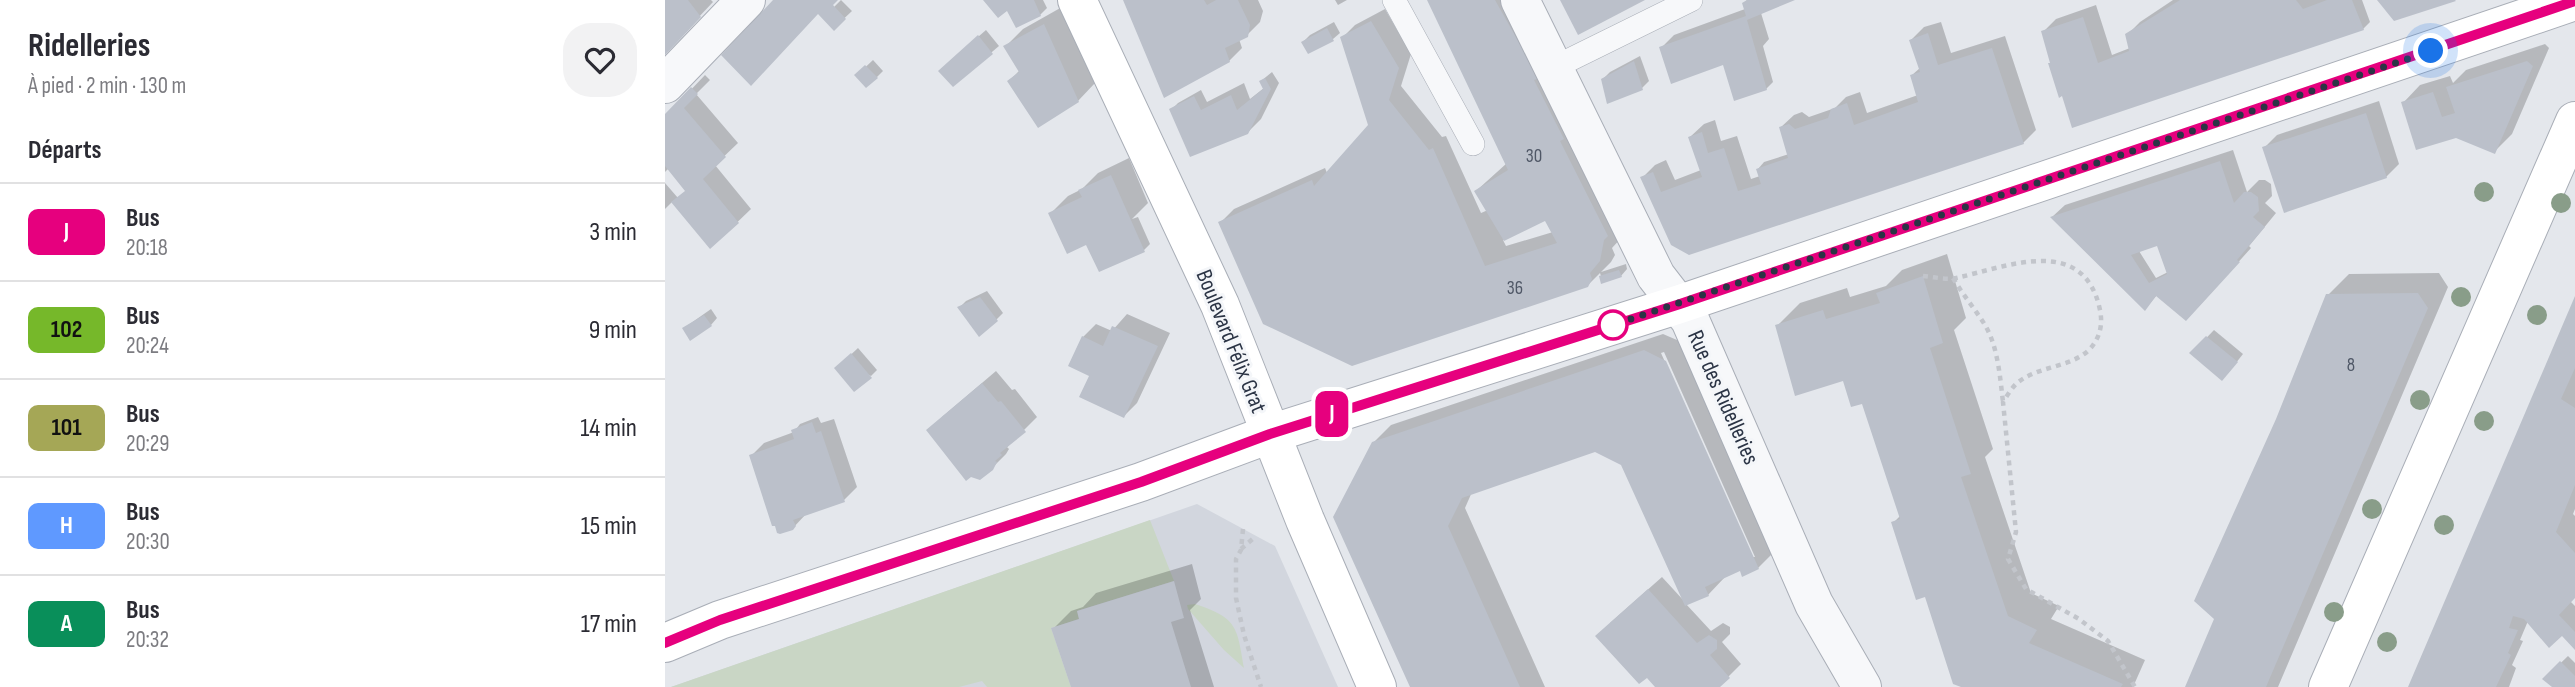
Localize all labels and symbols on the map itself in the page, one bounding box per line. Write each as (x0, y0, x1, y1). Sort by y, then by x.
your location (2413, 33, 2448, 68)
house number: 30 (1526, 145, 1542, 168)
street label: Boulevard Félix Grat (1190, 266, 1273, 417)
house number: 36 (1507, 277, 1523, 300)
unlabelled marker (1598, 310, 1628, 340)
street label: Rue des Ridelleries (1681, 326, 1765, 469)
house number: 8 (2347, 354, 2355, 377)
line badge: J (1309, 391, 1355, 437)

